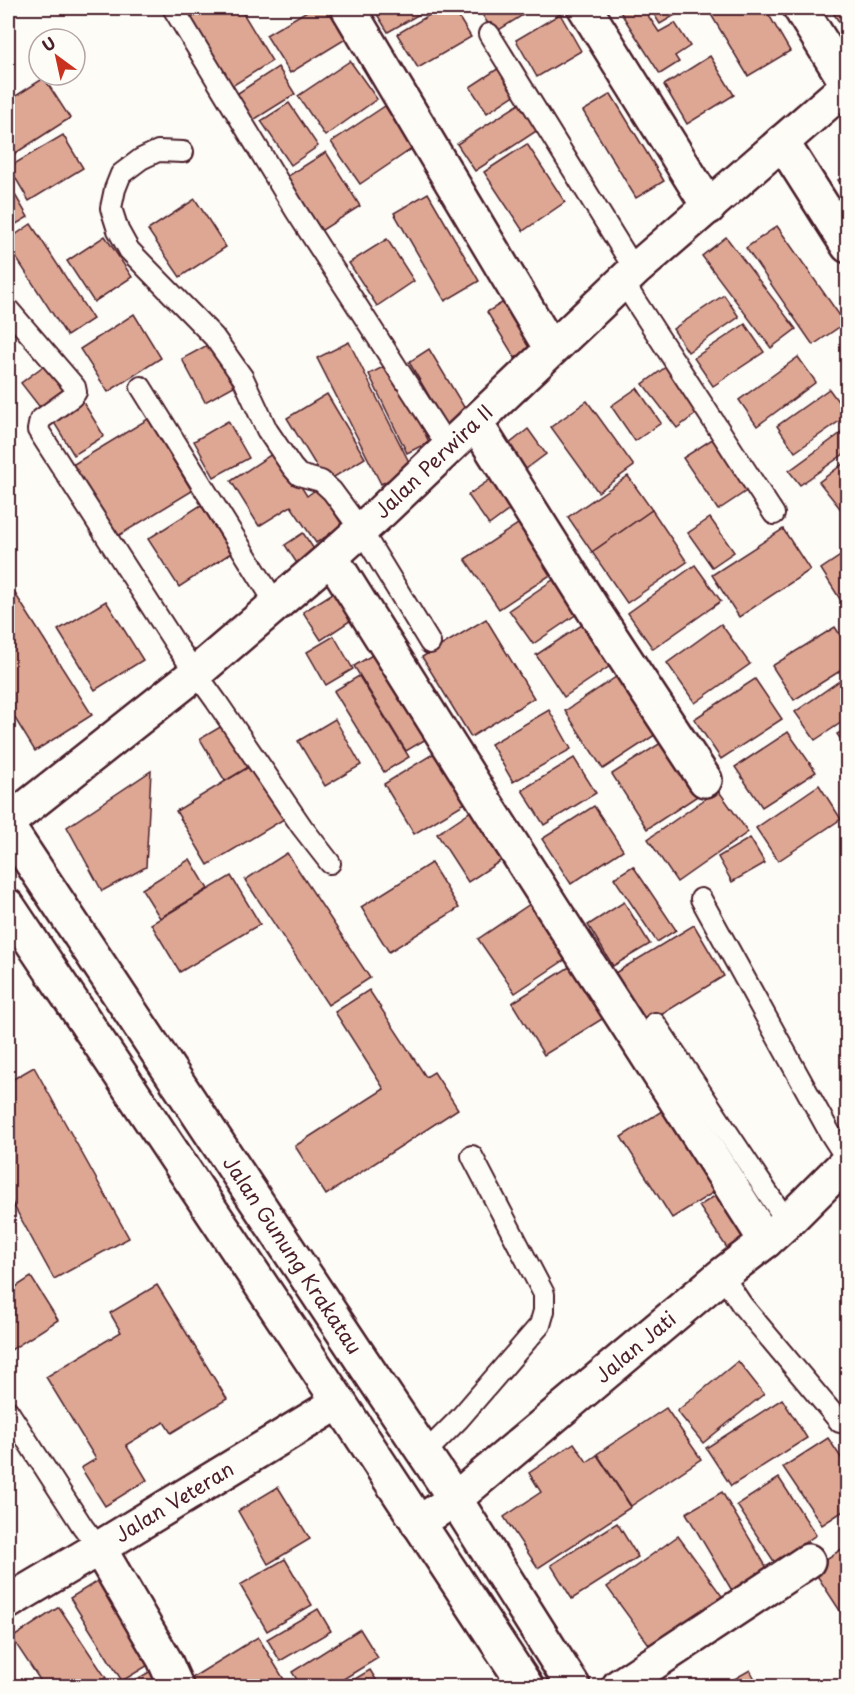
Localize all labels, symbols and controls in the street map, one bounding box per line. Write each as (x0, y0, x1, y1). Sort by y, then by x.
north arrow (27, 27, 87, 87)
text: U (37, 30, 60, 57)
street label: Jalan Perwira II (367, 397, 499, 525)
street label: Jalan Gunung Krakatau (216, 1150, 370, 1360)
street label: Jalan Jati (588, 1304, 682, 1390)
street label: Jalan Veteran (108, 1453, 239, 1549)

